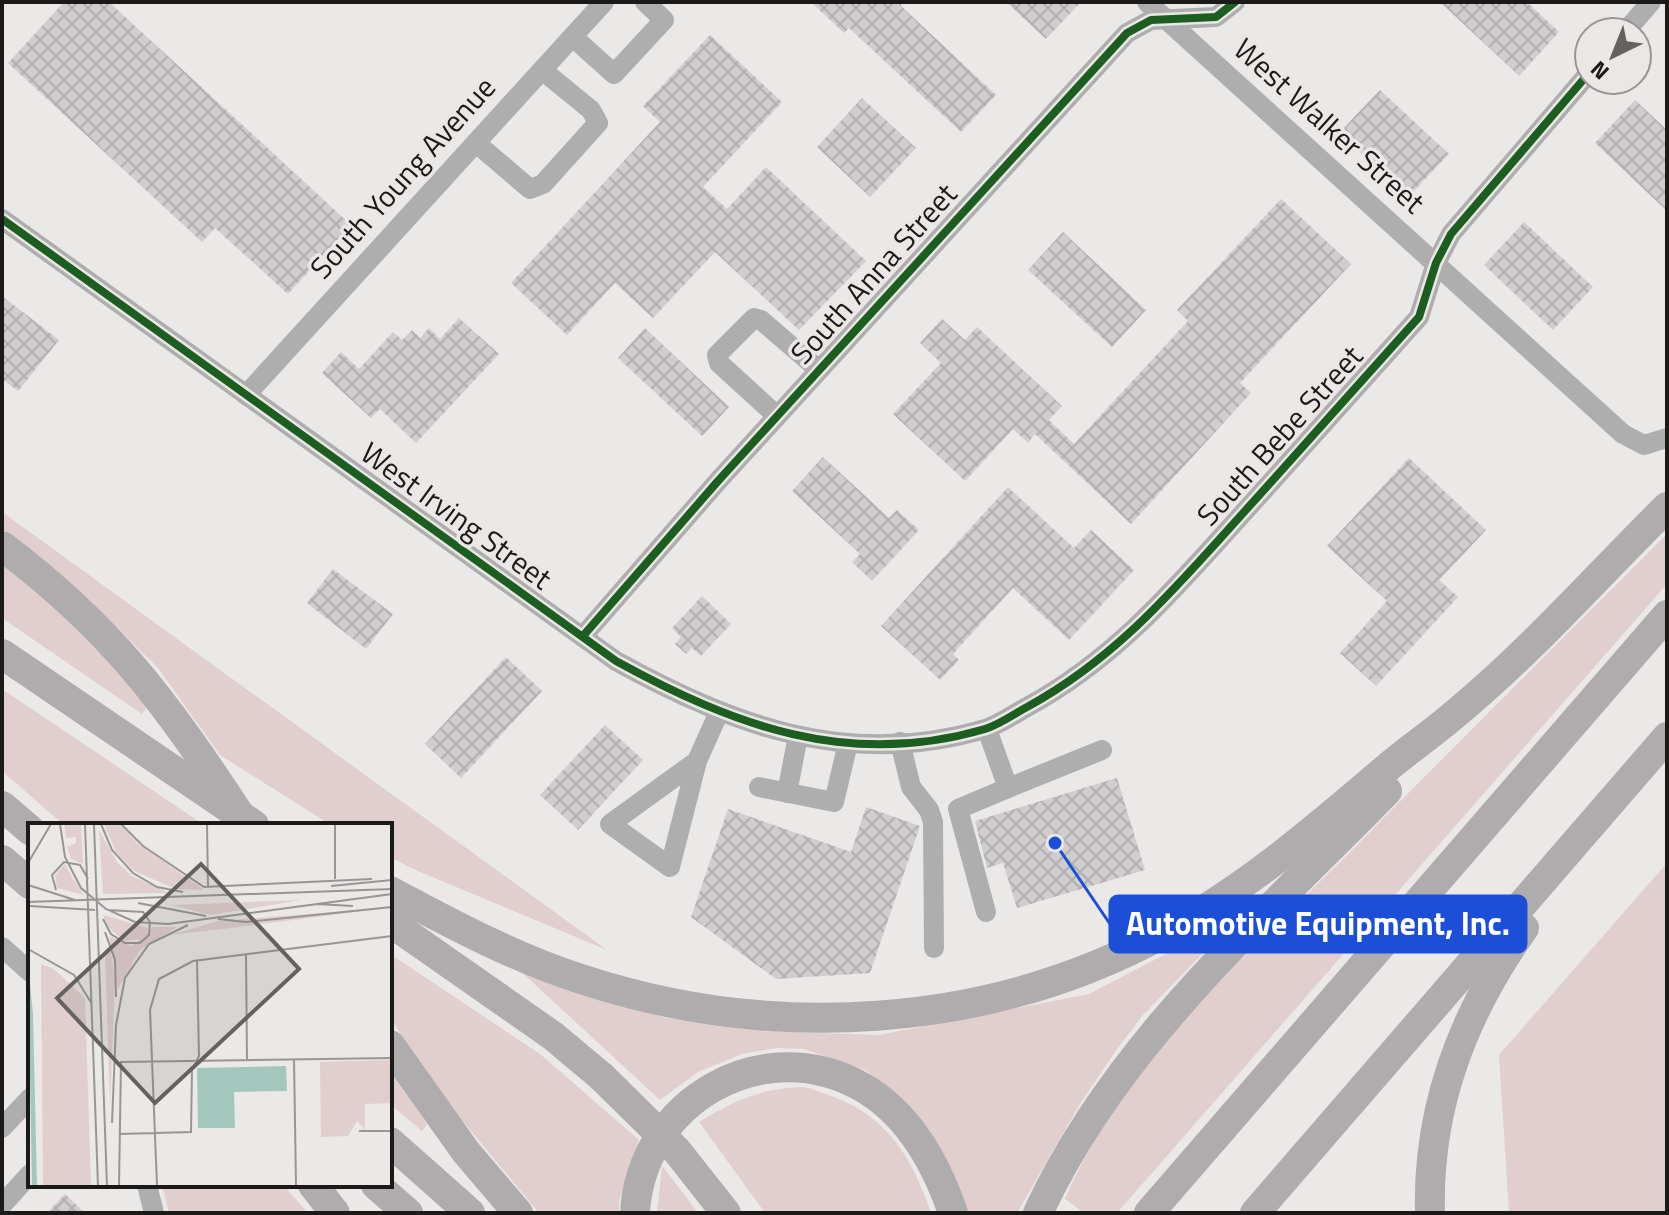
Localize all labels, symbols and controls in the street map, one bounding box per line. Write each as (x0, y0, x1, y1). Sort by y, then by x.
north arrow (1573, 16, 1653, 96)
street label: West Walker Street (1224, 27, 1436, 224)
text: N (1582, 53, 1617, 88)
street label: South Young Avenue (298, 66, 506, 289)
street label: South Anna Street (779, 172, 968, 374)
street label: South Bebe Street (1185, 334, 1374, 536)
street label: West Irving Street (351, 430, 562, 601)
inset map (28, 823, 392, 1187)
callout: Automotive Equipment, Inc. (1110, 896, 1526, 952)
text: Automotive Equipment, Inc. (1126, 899, 1510, 947)

